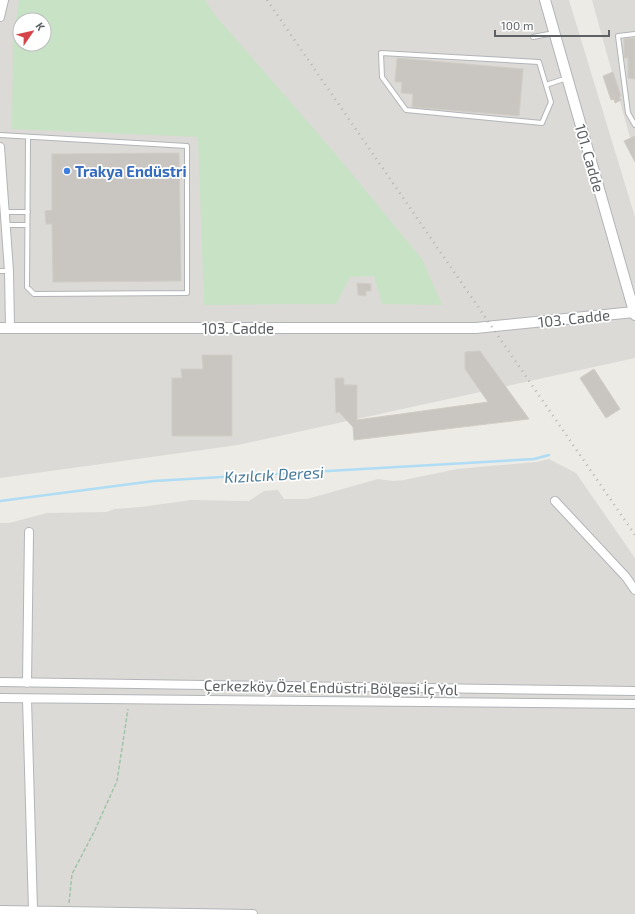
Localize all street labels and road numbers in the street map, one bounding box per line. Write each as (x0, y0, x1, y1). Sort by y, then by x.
street label: 101. Cadde (572, 122, 608, 194)
street label: 103. Cadde (537, 305, 611, 331)
street label: 103. Cadde (202, 319, 274, 337)
street label: Çerkezköy Özel Endüstri Bölgesi İç Yol (204, 676, 459, 699)

